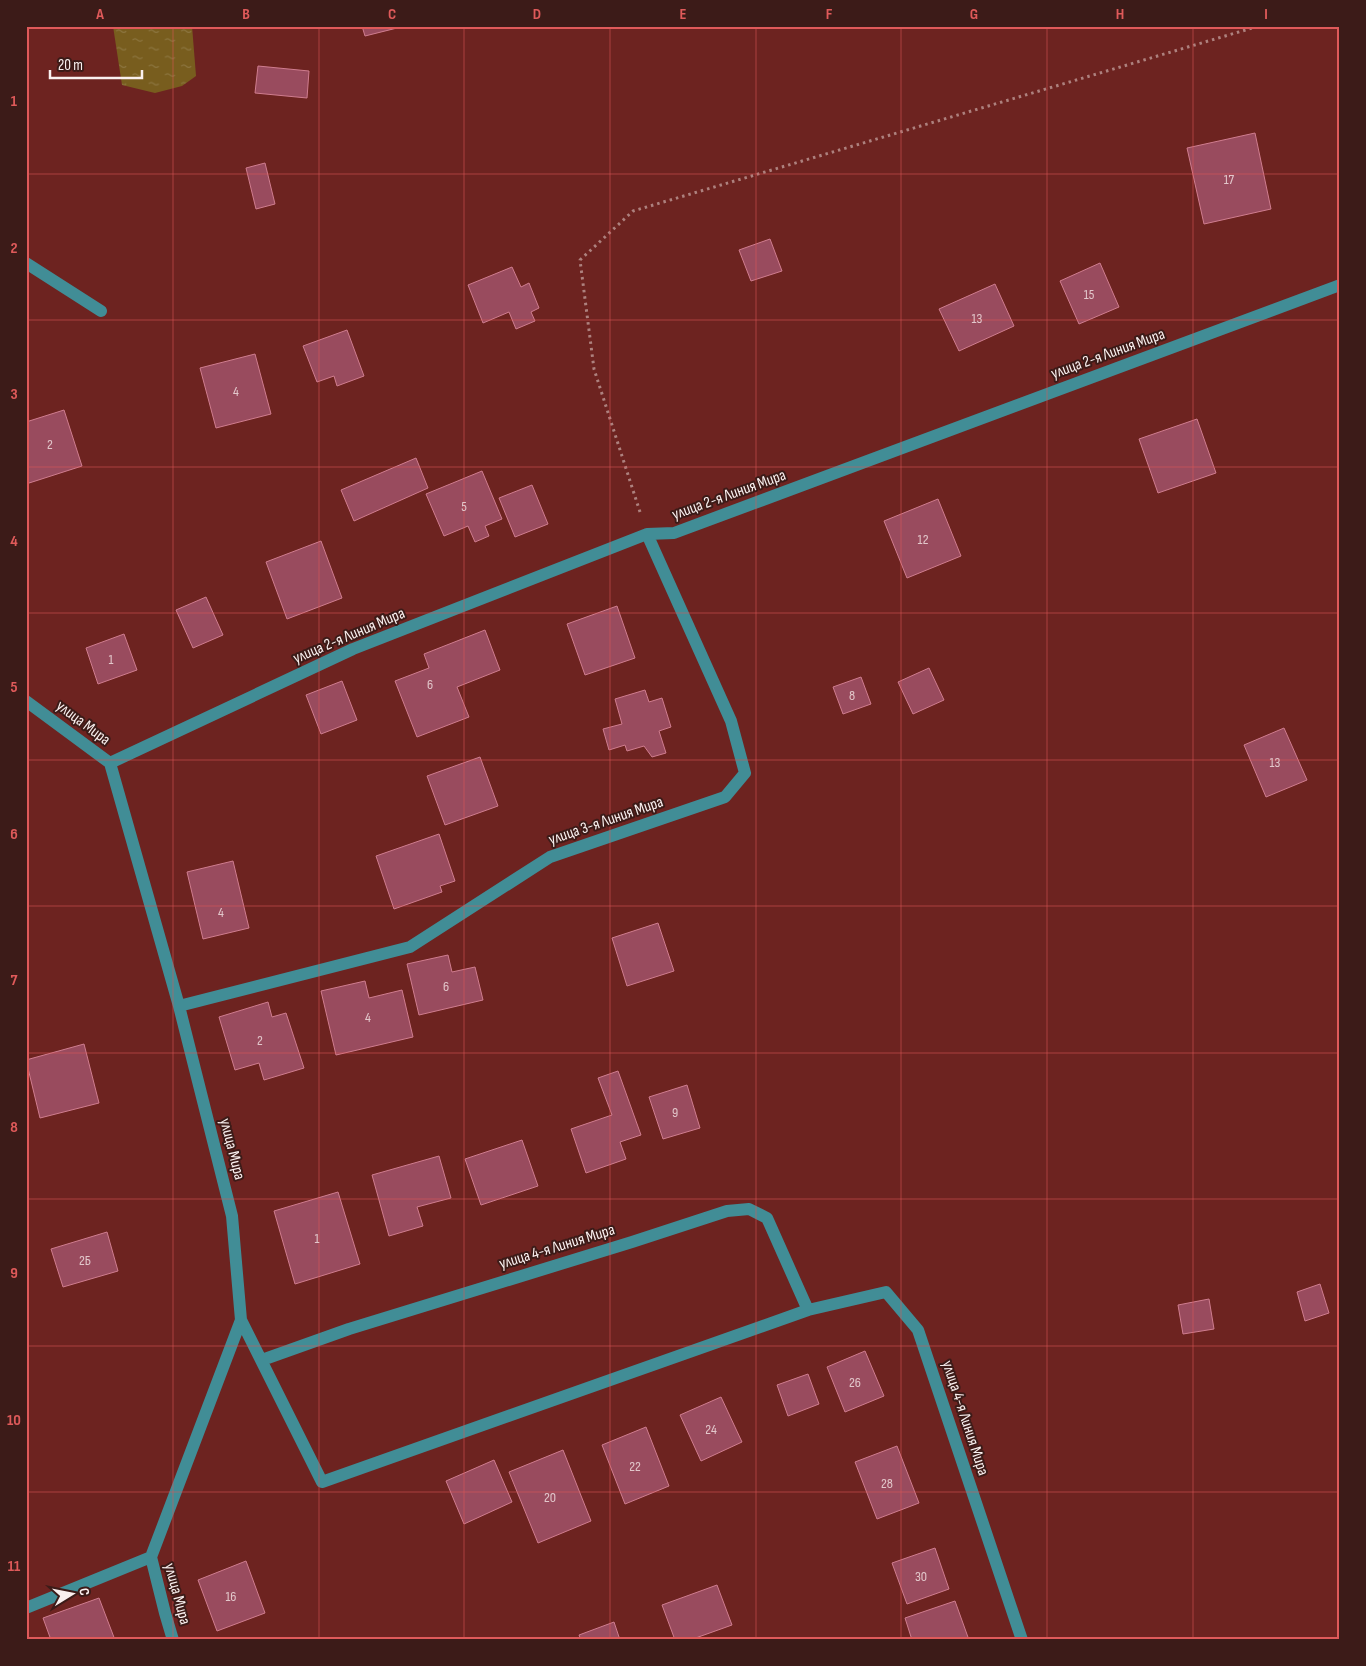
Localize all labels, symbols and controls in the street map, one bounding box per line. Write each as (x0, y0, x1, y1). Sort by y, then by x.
text: A (95, 5, 104, 24)
text: B (242, 5, 250, 24)
text: C (388, 5, 396, 24)
text: D (533, 5, 541, 24)
text: E (680, 5, 687, 24)
text: F (826, 5, 833, 24)
text: G (970, 5, 978, 24)
text: H (1116, 5, 1124, 24)
text: I (1264, 5, 1268, 24)
scale bar (50, 48, 142, 80)
text: 20 m (58, 56, 83, 75)
text: 1 (11, 92, 18, 111)
house number: 17 (1224, 171, 1235, 188)
text: 2 (10, 239, 18, 258)
house number: 15 (1084, 286, 1095, 303)
house number: 13 (972, 310, 983, 327)
street label: улица 2-я Линия Мира (1049, 325, 1167, 383)
house number: 4 (233, 383, 239, 400)
text: 3 (10, 385, 18, 404)
house number: 2 (47, 436, 53, 453)
street label: улица 2-я Линия Мира (670, 466, 788, 524)
house number: 5 (461, 498, 467, 515)
house number: 12 (918, 531, 929, 548)
text: 4 (10, 532, 18, 551)
street label: улица 2-я Линия Мира (290, 604, 408, 668)
house number: 1 (109, 651, 114, 668)
house number: 6 (427, 676, 433, 693)
text: 5 (10, 678, 18, 697)
house number: 8 (849, 687, 855, 704)
street label: улица Мира (52, 697, 114, 749)
house number: 13 (1270, 754, 1281, 771)
street label: улица 3-я Линия Мира (546, 793, 666, 849)
text: 6 (10, 825, 18, 844)
house number: 4 (218, 904, 224, 921)
text: 7 (11, 971, 18, 990)
house number: 6 (443, 978, 449, 995)
house number: 4 (365, 1009, 371, 1026)
house number: 2 (257, 1032, 263, 1049)
house number: 9 (672, 1104, 678, 1121)
street label: улица Мира (215, 1116, 249, 1182)
text: 8 (10, 1118, 18, 1137)
street label: улица 4-я Линия Мира (497, 1220, 617, 1274)
house number: 1 (315, 1230, 320, 1247)
house number: 2Б (79, 1252, 91, 1269)
text: 9 (10, 1264, 18, 1283)
street label: улица 4-я Линия Мира (937, 1358, 993, 1478)
house number: 26 (849, 1374, 861, 1391)
text: 10 (7, 1411, 21, 1430)
house number: 24 (705, 1421, 717, 1438)
house number: 22 (629, 1458, 641, 1475)
house number: 28 (881, 1475, 893, 1492)
house number: 20 (544, 1489, 556, 1506)
text: 11 (8, 1557, 21, 1576)
street label: улица Мира (160, 1561, 194, 1627)
north arrow (48, 1568, 98, 1618)
house number: 30 (915, 1568, 927, 1585)
text: С (75, 1587, 93, 1597)
house number: 16 (225, 1588, 237, 1605)

